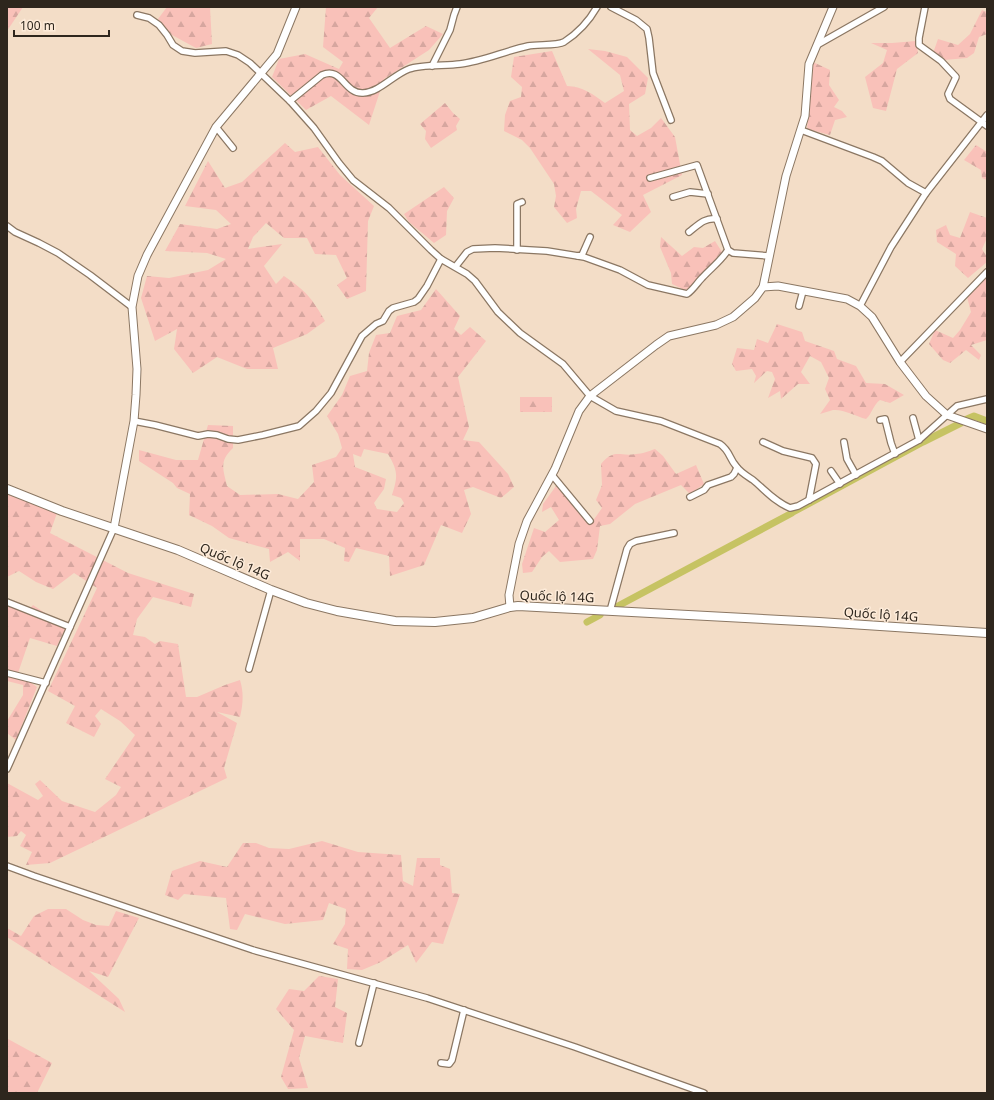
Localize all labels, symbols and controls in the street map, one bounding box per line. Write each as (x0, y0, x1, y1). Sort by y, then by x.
scale bar (14, 12, 109, 38)
text: 100 m (20, 17, 55, 34)
street label: Quốc lộ 14G (197, 538, 273, 584)
street label: Quốc lộ 14G (519, 586, 595, 606)
street label: Quốc lộ 14G (843, 602, 919, 626)

